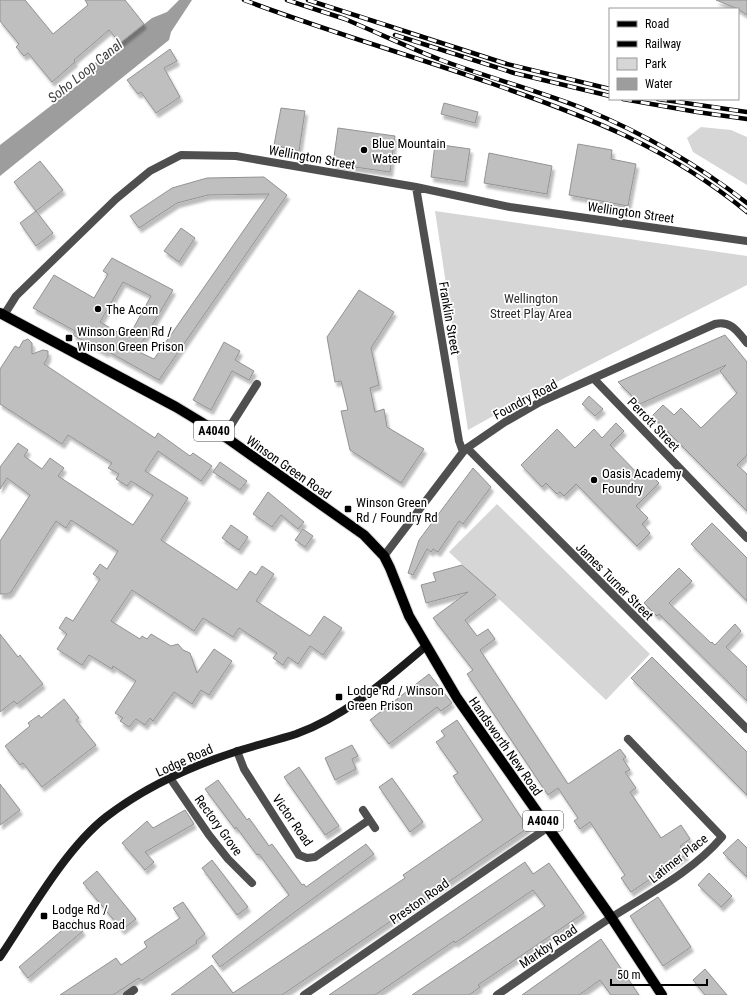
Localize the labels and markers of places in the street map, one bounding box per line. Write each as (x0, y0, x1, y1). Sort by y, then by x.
place label: Blue Mountain Water (372, 136, 446, 166)
marker: Blue Mountain Water (359, 145, 369, 155)
place label: The Acorn (106, 302, 158, 317)
marker: The Acorn (93, 304, 103, 314)
place label: Winson Green Rd / Winson Green Prison (77, 324, 184, 354)
marker: Winson Green Rd / Winson Green Prison (64, 333, 74, 343)
place label: Oasis Academy Foundry (602, 466, 682, 496)
marker: Oasis Academy Foundry (589, 475, 599, 485)
place label: Winson Green Rd / Foundry Rd (356, 495, 438, 525)
marker: Winson Green Rd / Foundry Rd (343, 504, 353, 514)
place label: Lodge Rd / Winson Green Prison (347, 683, 444, 713)
marker: Lodge Rd / Winson Green Prison (334, 692, 344, 702)
place label: Lodge Rd / Bacchus Road (52, 902, 125, 932)
marker: Lodge Rd / Bacchus Road (39, 911, 49, 921)

